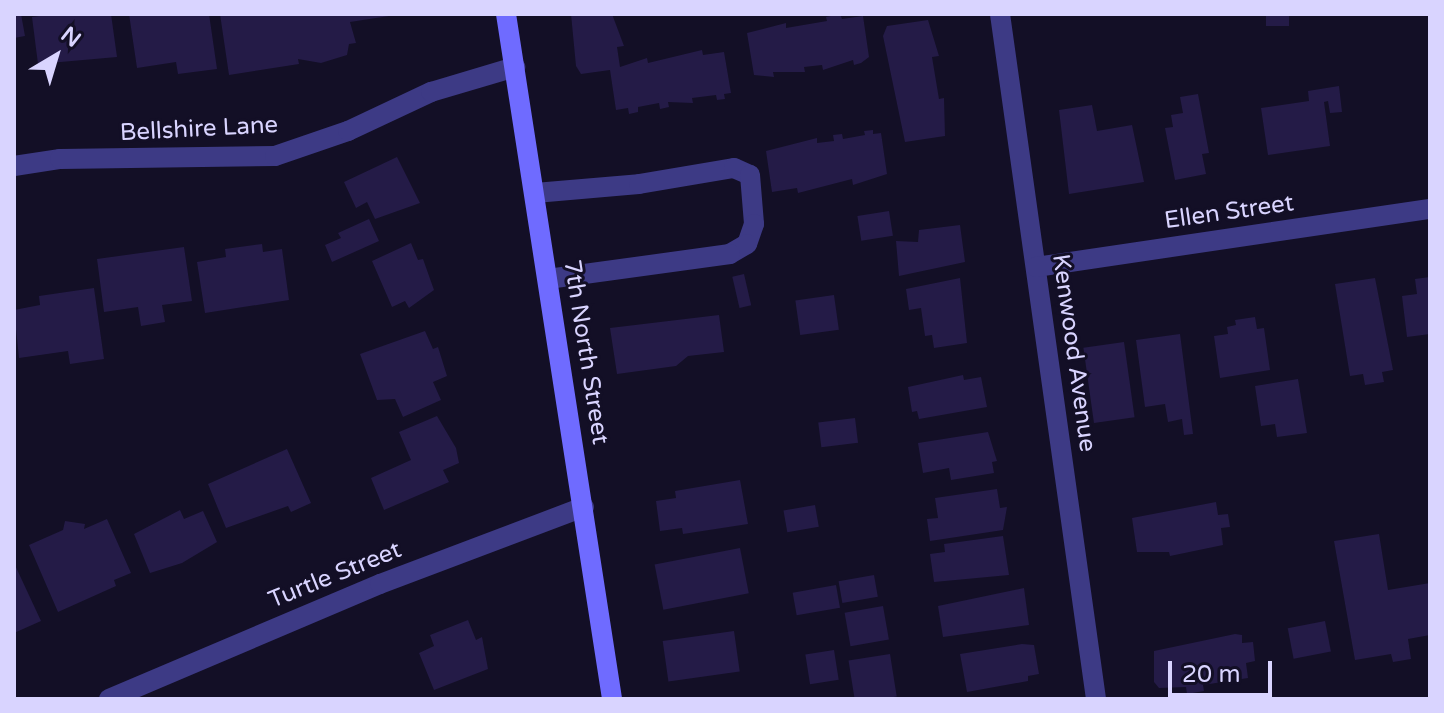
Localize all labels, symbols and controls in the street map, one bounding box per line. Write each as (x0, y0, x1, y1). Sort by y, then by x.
north arrow (16, 16, 96, 96)
text: N (56, 21, 86, 53)
street label: Bellshire Lane (119, 110, 279, 148)
street label: Ellen Street (1162, 189, 1296, 235)
street label: Kenwood Avenue (1046, 252, 1102, 454)
street label: 7th North Street (557, 258, 615, 446)
street label: Turtle Street (264, 535, 406, 615)
scale bar (1172, 645, 1276, 695)
text: 20 m (1182, 660, 1240, 689)

